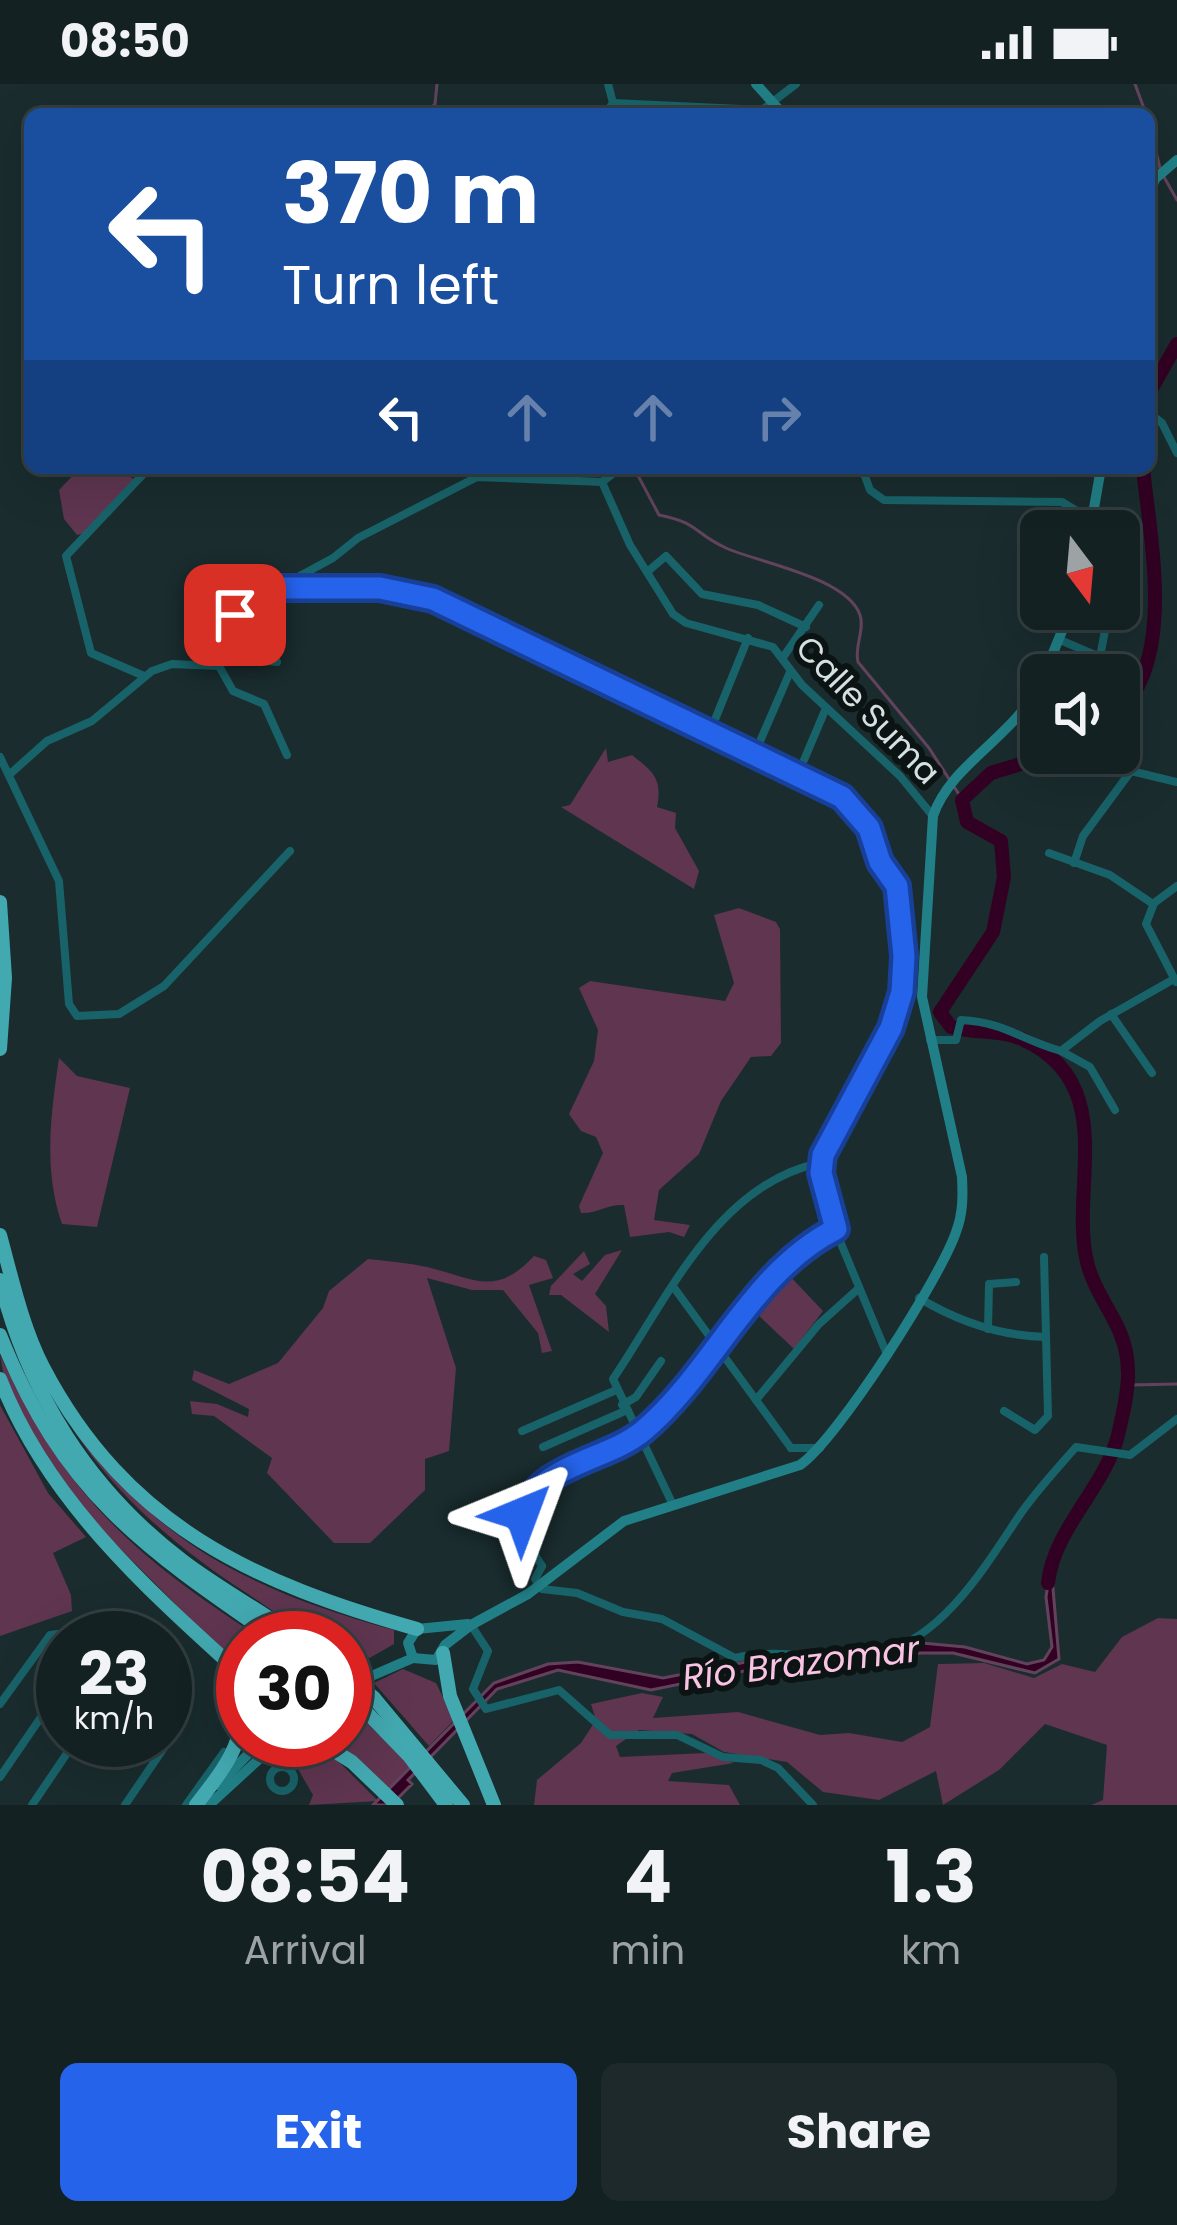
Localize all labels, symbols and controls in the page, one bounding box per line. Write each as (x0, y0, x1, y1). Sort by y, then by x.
text: 08:50 (60, 10, 190, 73)
text: 370 m (282, 135, 539, 252)
icon: left (84, 156, 240, 312)
text: Turn left (282, 247, 499, 323)
icon: left (368, 384, 434, 450)
icon: ahead (494, 384, 560, 450)
icon: ahead (620, 384, 686, 450)
icon: right (746, 384, 812, 450)
north arrow (1020, 510, 1140, 630)
map controls (1020, 510, 1140, 774)
pin (184, 564, 286, 666)
icon: arrive (202, 582, 268, 648)
street label: Calle Suma (785, 625, 951, 795)
button: sound (1020, 654, 1140, 774)
position arrow (459, 1451, 585, 1577)
speed limit sign: 30 (216, 1611, 372, 1767)
water label: Río Brazomar (679, 1623, 924, 1703)
text: 23 (79, 1632, 149, 1716)
text: km/h (74, 1697, 154, 1740)
text: 08:54 (200, 1826, 410, 1927)
text: 4 (623, 1826, 672, 1927)
text: 1.3 (886, 1826, 977, 1927)
text: Arrival (244, 1923, 367, 1978)
text: min (610, 1923, 685, 1978)
text: km (901, 1923, 961, 1978)
button: Exit (60, 2063, 577, 2201)
button: Share (601, 2063, 1117, 2201)

